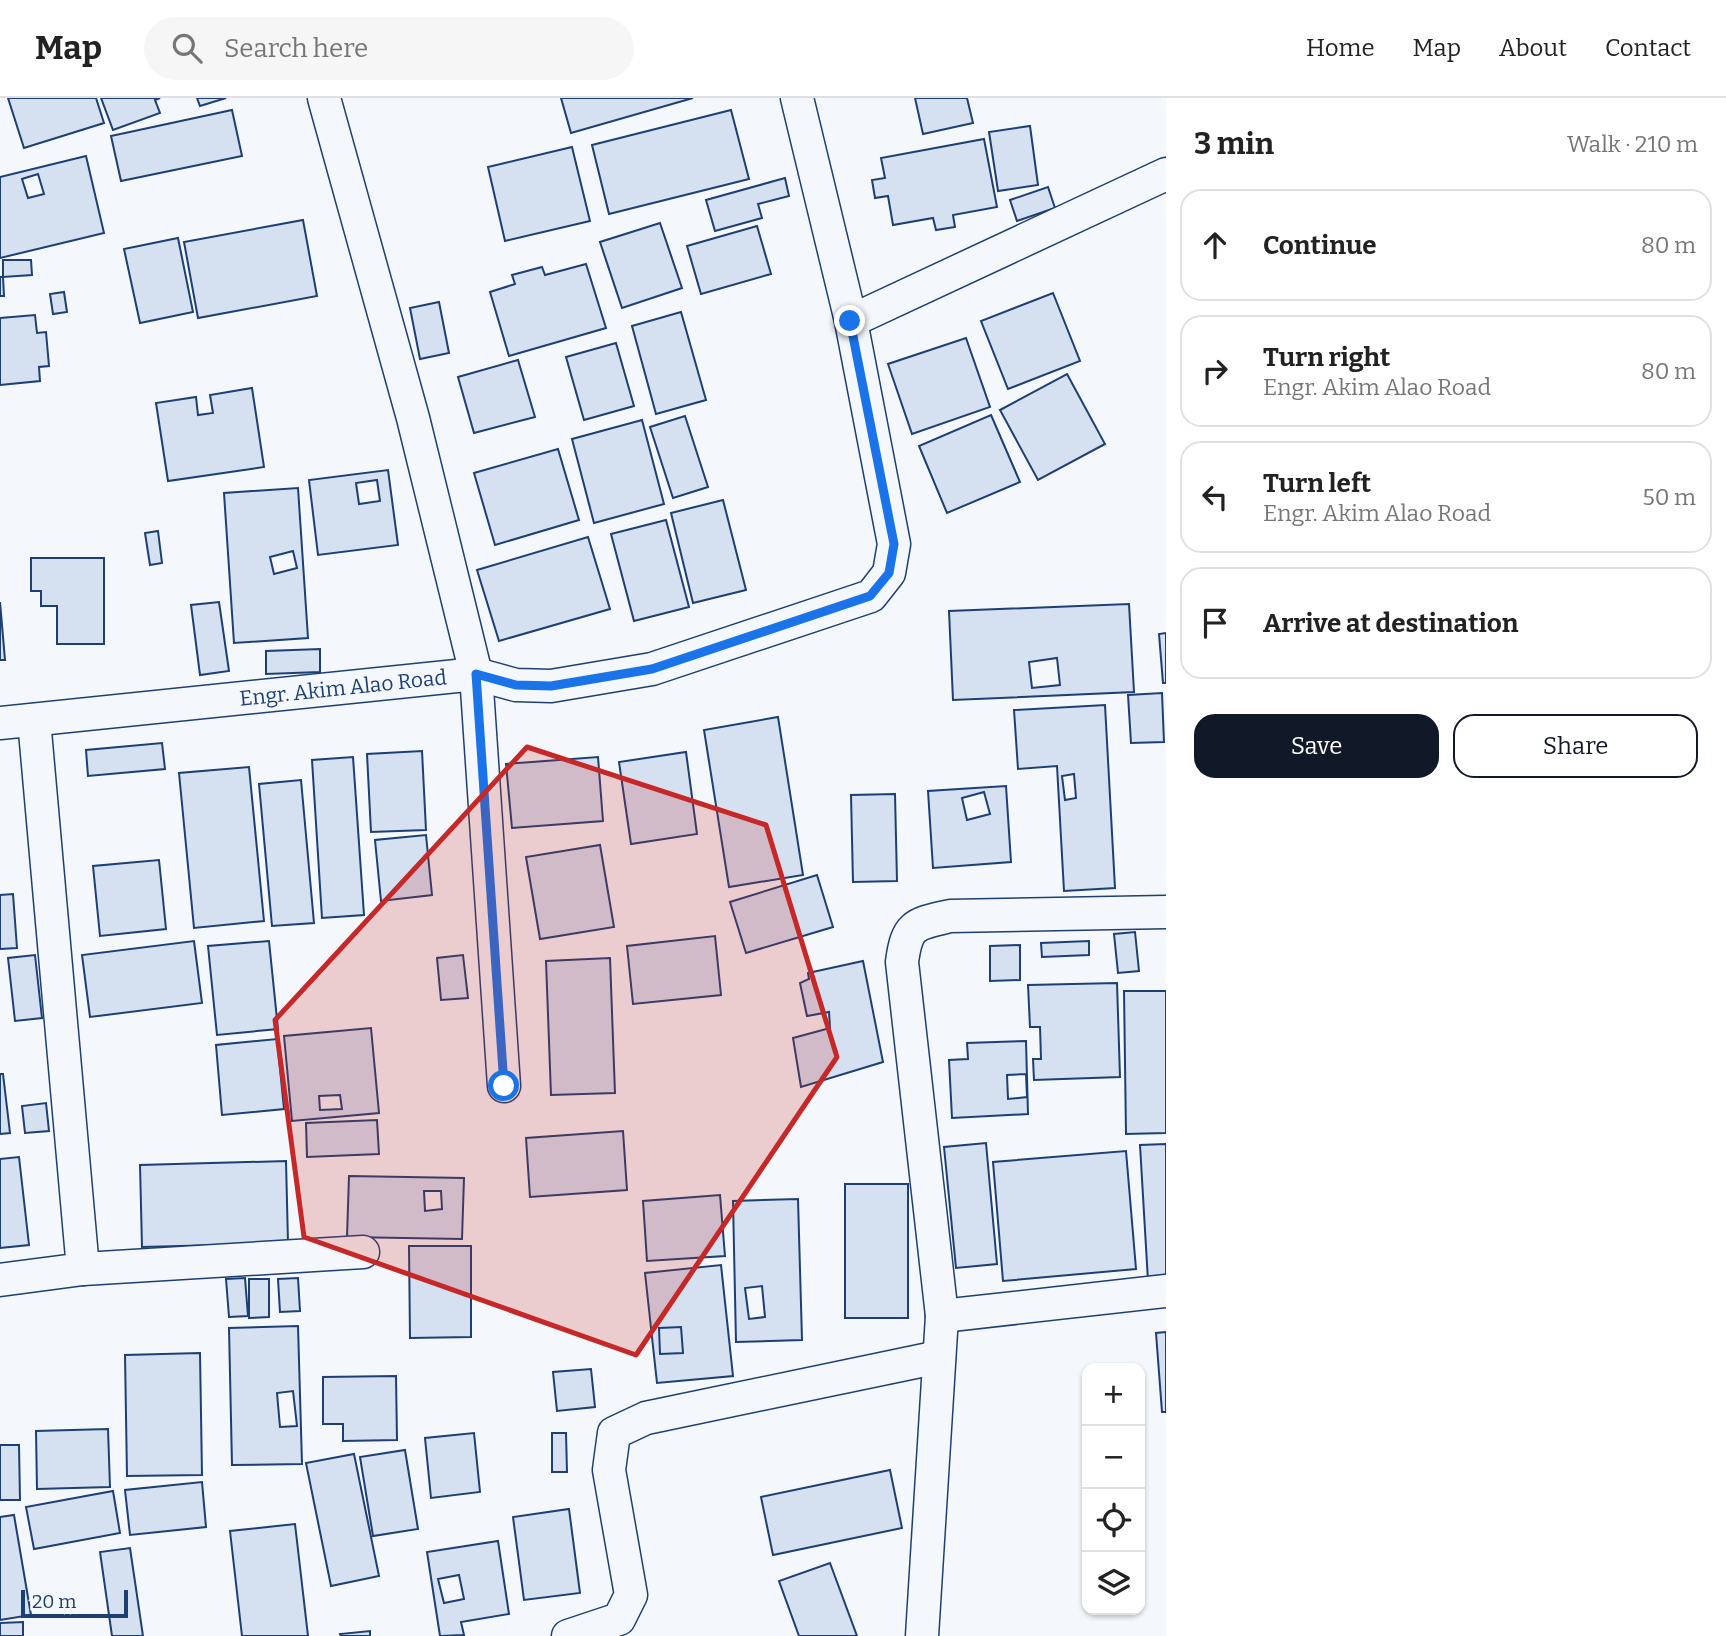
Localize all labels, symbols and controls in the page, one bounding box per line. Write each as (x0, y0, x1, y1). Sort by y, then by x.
search box (144, 17, 634, 80)
text: Map (35, 28, 102, 68)
icon: search (168, 29, 206, 67)
text: Search here (224, 33, 368, 64)
text: Home (1306, 34, 1375, 62)
text: Map (1413, 34, 1461, 62)
text: About (1499, 34, 1567, 62)
text: Contact (1605, 34, 1691, 62)
text: 3 min (1194, 126, 1274, 162)
text: Walk · 210 m (1567, 130, 1698, 158)
icon: ahead (1196, 226, 1234, 264)
text: Continue (1263, 230, 1377, 261)
text: 80 m (1641, 231, 1696, 259)
route end (834, 305, 865, 336)
text: Turn right (1263, 342, 1390, 373)
icon: right (1196, 352, 1234, 390)
text: 80 m (1641, 357, 1696, 385)
text: Engr. Akim Alao Road (1263, 373, 1491, 401)
text: Turn left (1263, 468, 1371, 499)
icon: left (1196, 478, 1234, 516)
text: 50 m (1642, 483, 1696, 511)
text: Engr. Akim Alao Road (1263, 499, 1491, 527)
icon: arrive (1196, 604, 1234, 642)
text: Arrive at destination (1263, 608, 1518, 639)
street label: Engr. Akim Alao Road (238, 664, 448, 712)
button: Save (1194, 714, 1439, 778)
button: Share (1453, 714, 1698, 778)
route start (488, 1070, 519, 1101)
map controls (1082, 1363, 1145, 1615)
button: + (1082, 1363, 1145, 1426)
button: − (1082, 1426, 1145, 1489)
button: locate (1082, 1489, 1145, 1552)
button: layers (1082, 1552, 1145, 1615)
scale bar (21, 1587, 128, 1619)
text: 20 m (32, 1590, 76, 1613)

